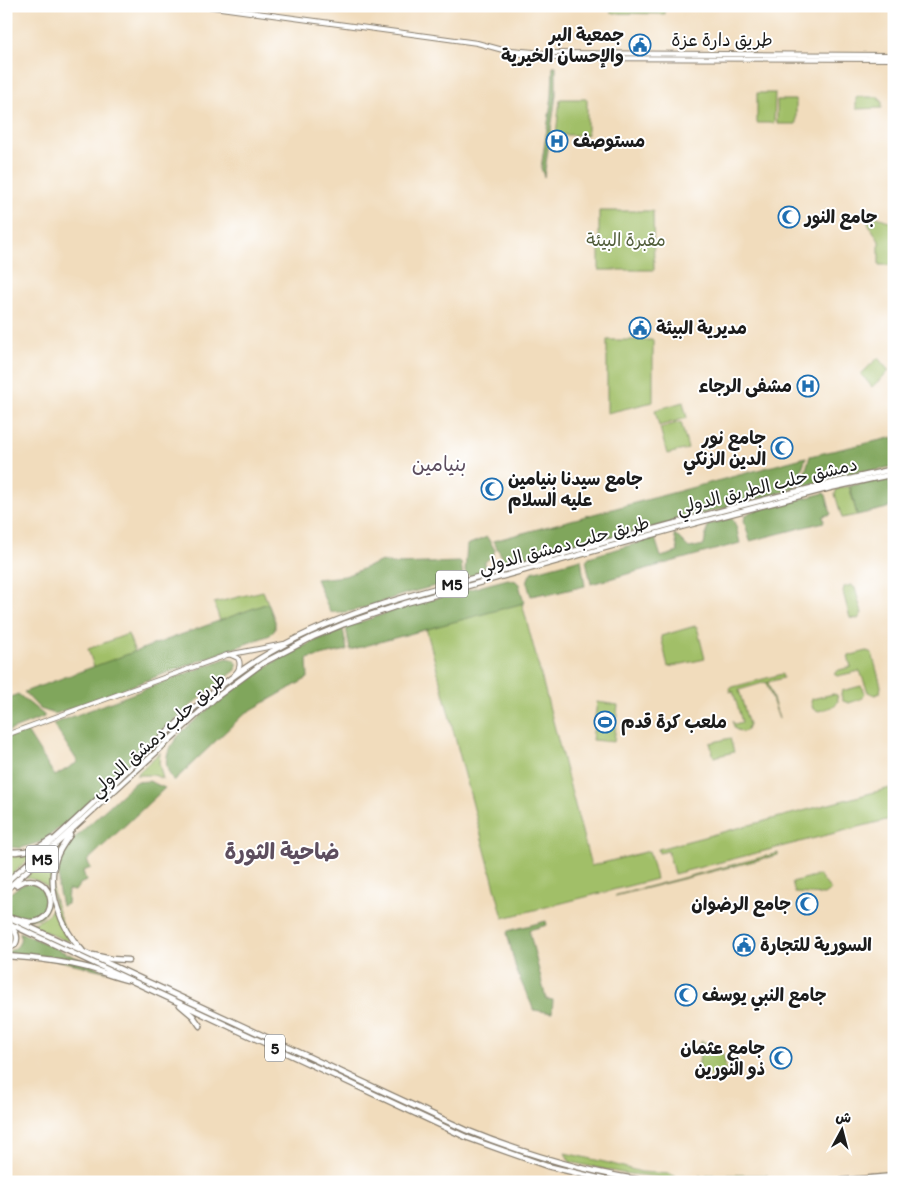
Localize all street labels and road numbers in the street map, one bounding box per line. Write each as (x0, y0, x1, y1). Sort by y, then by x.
street label: طريق دارة عزة (671, 29, 773, 51)
street label: دمشق حلب الطريق الدولي (674, 453, 861, 524)
street label: طريق حلب دمشق الدولي (476, 512, 653, 583)
road number: M5 (436, 570, 468, 598)
street label: طريق حلب دمشق الدولي (85, 668, 234, 806)
road number: M5 (26, 846, 58, 872)
road number: 5 (265, 1034, 285, 1062)

